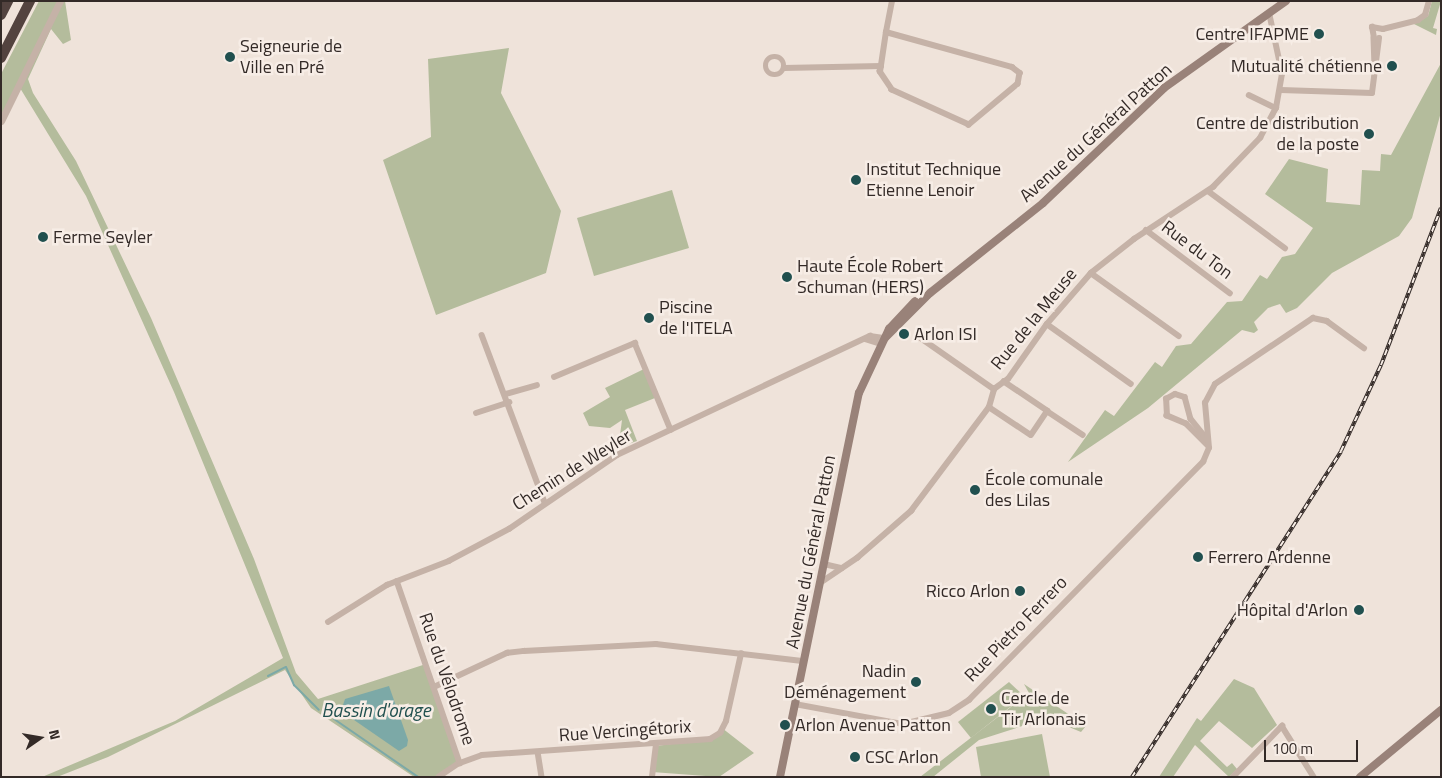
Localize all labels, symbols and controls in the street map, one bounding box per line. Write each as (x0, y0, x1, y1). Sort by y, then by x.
place label: Centre IFAPME (1196, 23, 1309, 45)
marker: Centre IFAPME (1313, 28, 1325, 40)
place label: Seigneurie de Ville en Pré (240, 36, 342, 78)
marker: Seigneurie de Ville en Pré (224, 51, 236, 63)
place label: Mutualité chétienne (1231, 55, 1382, 77)
street label: Avenue du Général Patton (1016, 59, 1176, 207)
marker: Mutualité chétienne (1386, 60, 1398, 72)
place label: Centre de distribution de la poste (1196, 113, 1359, 156)
marker: Centre de distribution de la poste (1363, 128, 1375, 140)
place label: Institut Technique Etienne Lenoir (866, 159, 1001, 202)
marker: Institut Technique Etienne Lenoir (850, 174, 862, 186)
street label: Rue du Ton (1157, 216, 1237, 284)
place label: Ferme Seyler (53, 226, 152, 248)
marker: Ferme Seyler (37, 231, 49, 243)
place label: Haute École Robert Schuman (HERS) (797, 256, 943, 298)
street label: Rue de la Meuse (986, 264, 1082, 374)
marker: Haute École Robert Schuman (HERS) (781, 271, 793, 283)
place label: Piscine de l'ITELA (659, 297, 733, 340)
marker: Piscine de l'ITELA (643, 312, 655, 324)
place label: Arlon ISI (914, 323, 977, 345)
marker: Arlon ISI (898, 328, 910, 340)
street label: Chemin de Weyler (508, 425, 636, 515)
street label: Avenue du Général Patton (782, 453, 840, 651)
place label: École comunale des Lilas (985, 469, 1103, 512)
marker: École comunale des Lilas (969, 484, 981, 496)
place label: Ferrero Ardenne (1208, 546, 1331, 568)
marker: Ferrero Ardenne (1192, 551, 1204, 563)
street label: Rue Pietro Ferrero (960, 572, 1072, 686)
place label: Ricco Arlon (926, 580, 1010, 602)
marker: Ricco Arlon (1014, 585, 1026, 597)
place label: Hôpital d'Arlon (1237, 599, 1348, 621)
marker: Hôpital d'Arlon (1352, 603, 1366, 617)
street label: Rue du Vélodrome (414, 610, 480, 748)
place label: Nadin Déménagement (784, 661, 906, 704)
marker: Nadin Déménagement (910, 676, 922, 688)
place label: Cercle de Tir Arlonais (1001, 688, 1086, 731)
water label: Bassin d'orage (322, 699, 430, 721)
marker: Cercle de Tir Arlonais (985, 703, 997, 715)
north arrow (15, 713, 65, 763)
place label: Arlon Avenue Patton (795, 714, 951, 736)
street label: Rue Vercingétorix (558, 716, 692, 746)
marker: Arlon Avenue Patton (779, 719, 791, 731)
text: N (44, 727, 66, 742)
scale bar (1267, 730, 1361, 762)
text: 100 m (1272, 737, 1313, 760)
place label: CSC Arlon (865, 746, 939, 768)
marker: CSC Arlon (849, 751, 861, 763)

